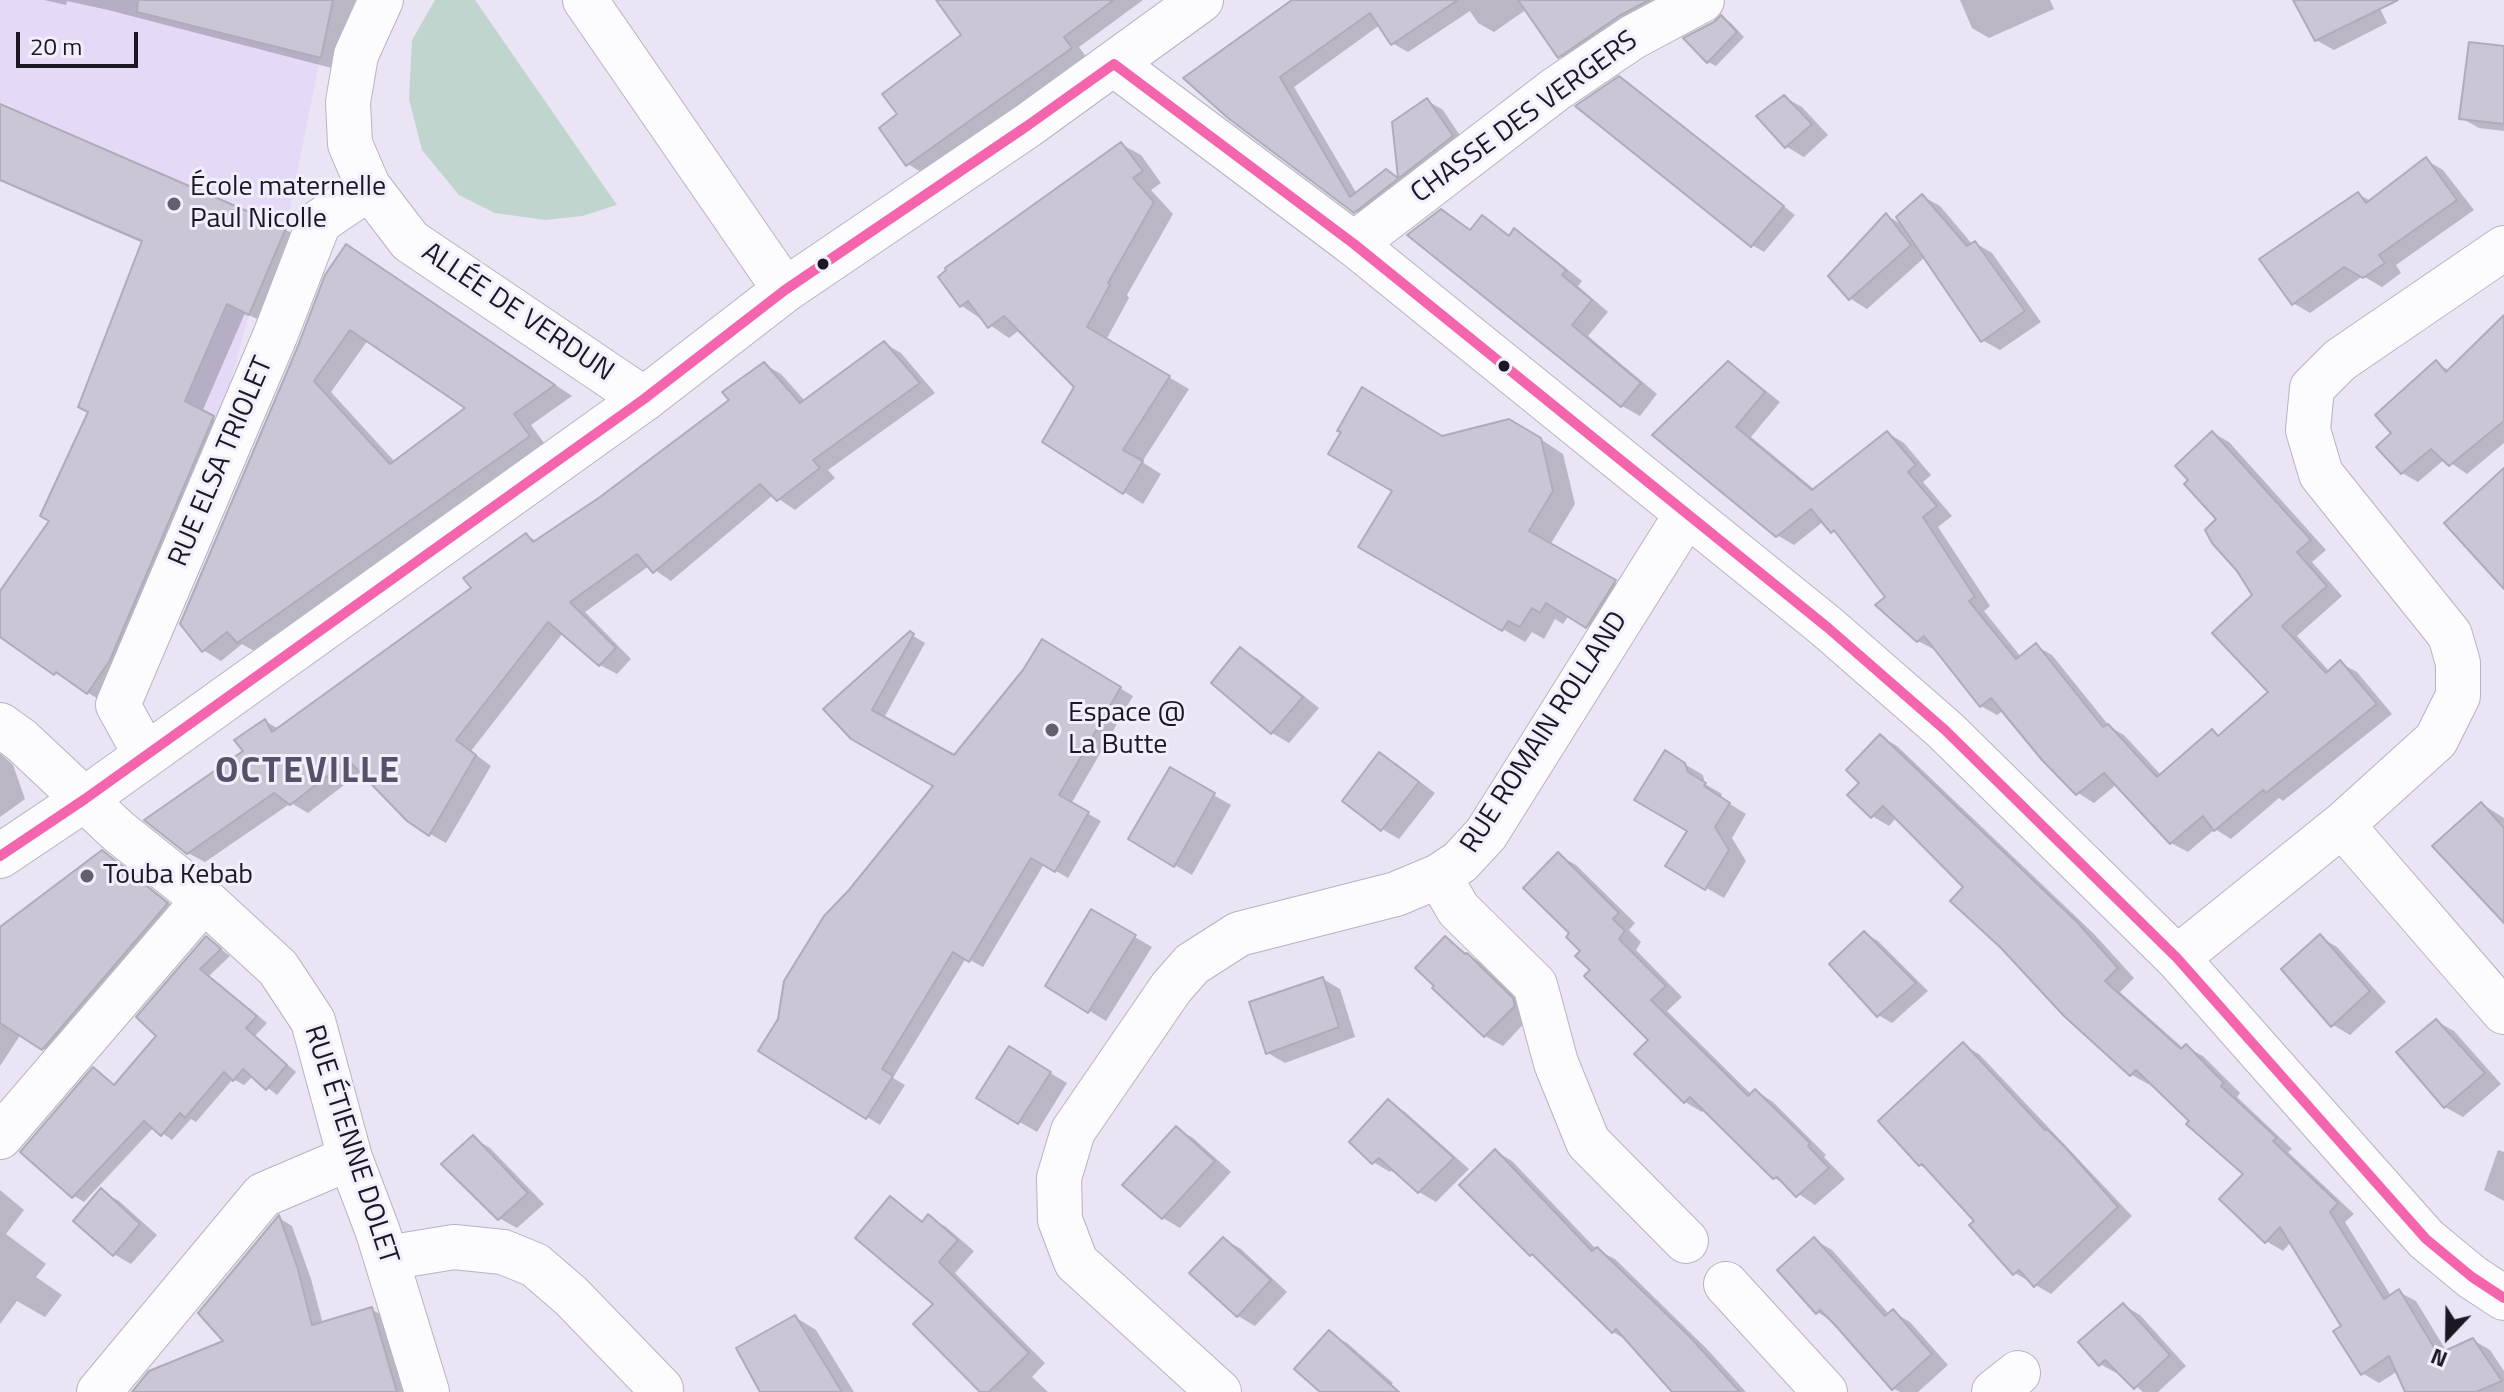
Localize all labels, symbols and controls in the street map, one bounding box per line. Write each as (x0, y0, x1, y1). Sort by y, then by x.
scale bar (20, 16, 142, 66)
street label: CHASSE DES VERGERS (1405, 25, 1645, 211)
text: 20 m (30, 28, 82, 64)
place label: École maternelle Paul Nicolle (190, 171, 386, 237)
marker: École maternelle Paul Nicolle (165, 195, 183, 213)
street label: ALLÉE DE VERDUN (415, 236, 619, 390)
unlabelled marker (815, 256, 831, 272)
street label: RUE ELSA TRIOLET (163, 352, 281, 572)
unlabelled marker (1496, 358, 1512, 374)
street label: RUE ROMAIN ROLLAND (1454, 606, 1636, 860)
place label: Espace @ La Butte (1068, 697, 1185, 763)
marker: Espace @ La Butte (1043, 721, 1061, 739)
district label: OCTEVILLE (215, 751, 401, 795)
place label: Touba Kebab (103, 859, 253, 893)
marker: Touba Kebab (78, 867, 96, 885)
street label: RUE ÉTIENNE DOLET (296, 1021, 404, 1269)
north arrow (2408, 1296, 2488, 1376)
text: N (2426, 1340, 2452, 1377)

